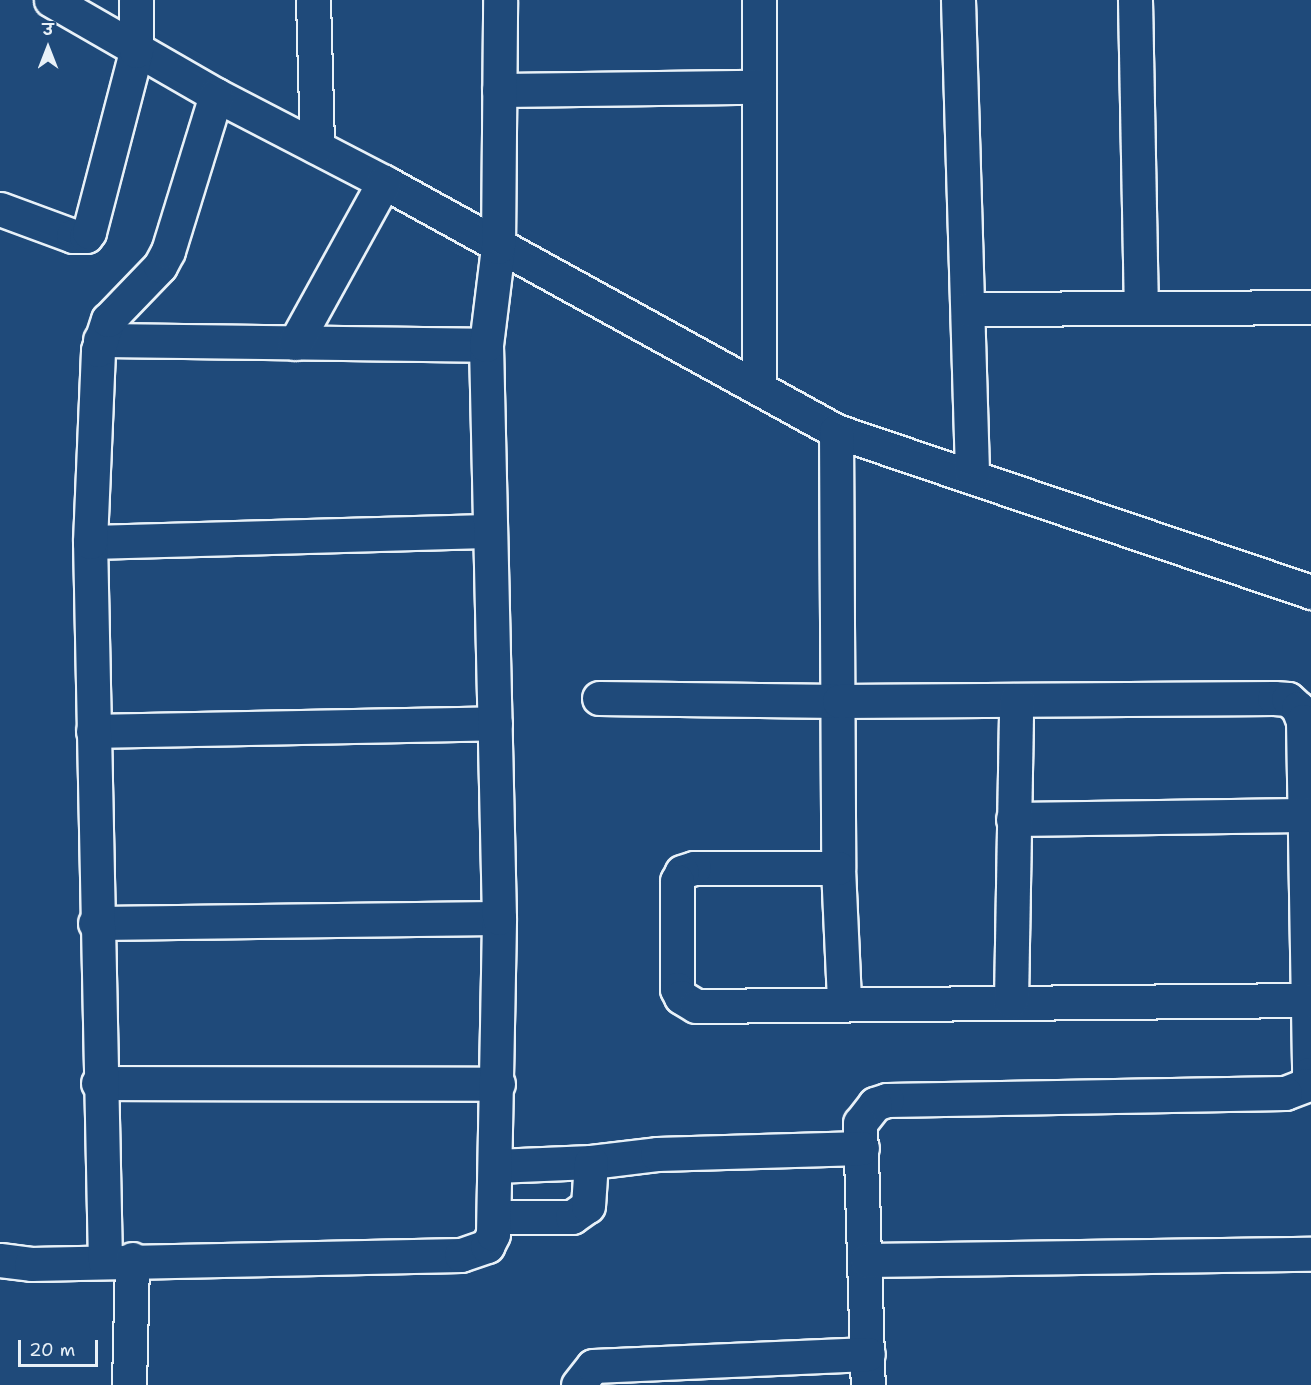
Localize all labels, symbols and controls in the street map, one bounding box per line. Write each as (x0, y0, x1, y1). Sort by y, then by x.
north arrow (18, 18, 78, 78)
text: उ (43, 19, 53, 40)
scale bar (21, 1328, 100, 1366)
text: 20 m (29, 1338, 75, 1362)

